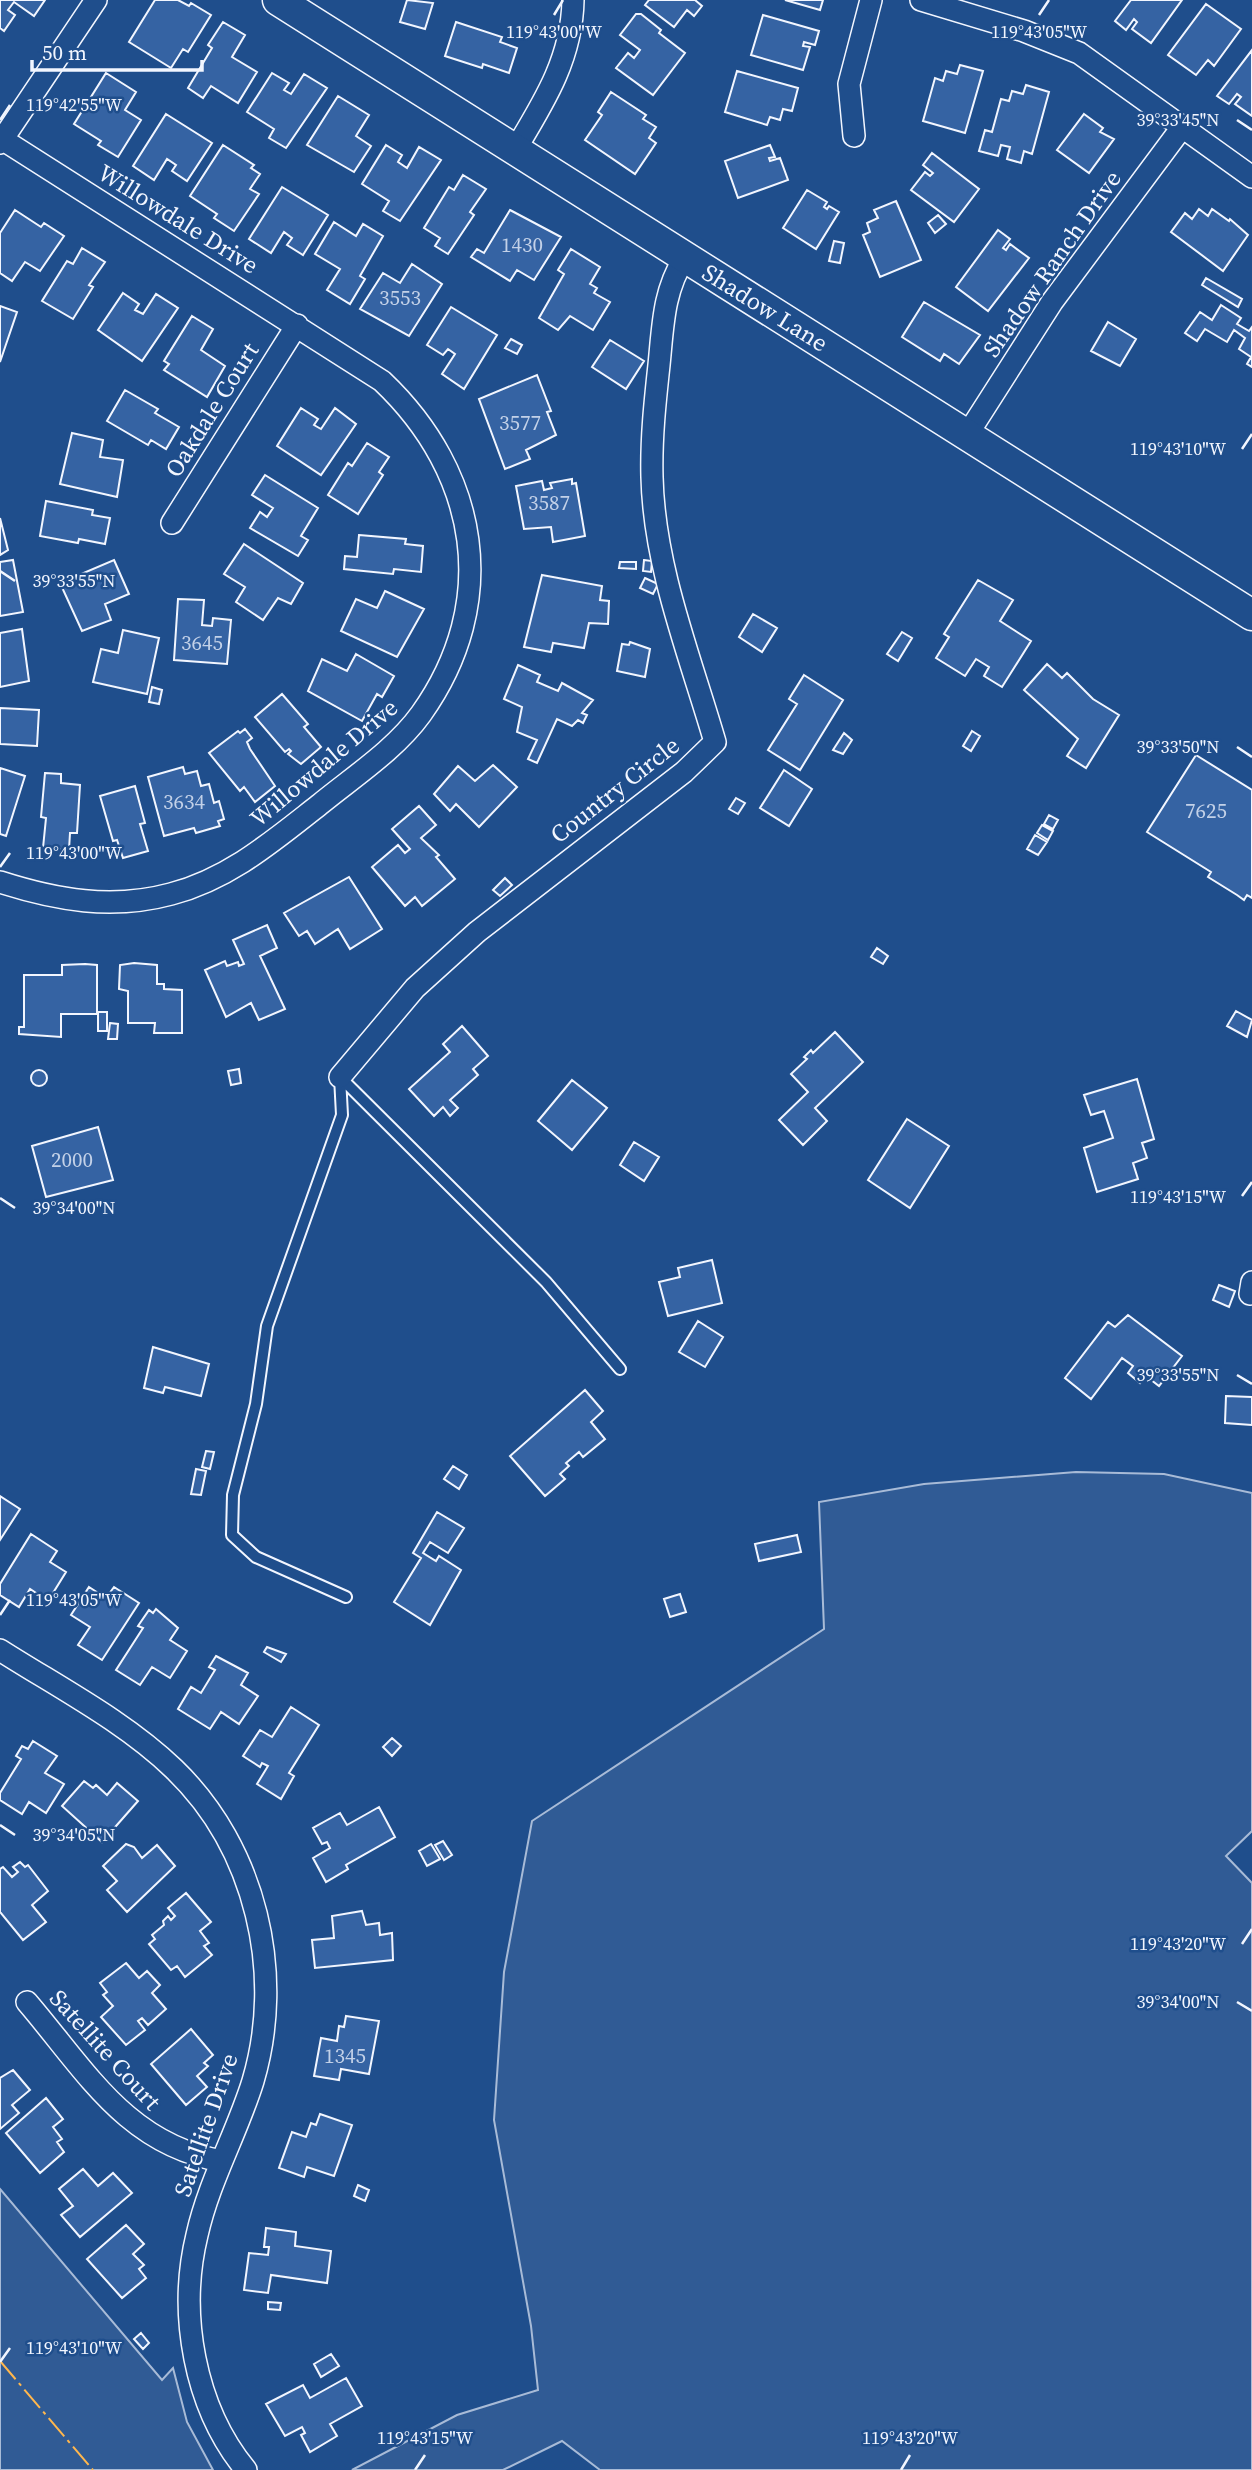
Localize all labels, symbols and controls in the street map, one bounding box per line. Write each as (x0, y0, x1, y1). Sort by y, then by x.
text: 119°43'00"W (506, 19, 603, 44)
text: 119°43'05"W (991, 19, 1088, 44)
scale bar (32, 28, 201, 72)
text: 50 m (42, 38, 87, 67)
text: 119°42'55"W (26, 92, 123, 117)
text: 39°33'45"N (1137, 107, 1219, 132)
street label: Willowdale Drive (92, 156, 265, 281)
street label: Shadow Ranch Drive (975, 164, 1128, 364)
house number: 1430 (501, 230, 543, 259)
street label: Shadow Lane (696, 256, 834, 359)
house number: 3553 (379, 283, 421, 312)
street label: Oakdale Court (157, 336, 266, 483)
house number: 3577 (499, 408, 541, 437)
text: 119°43'10"W (1130, 436, 1227, 461)
house number: 3587 (528, 488, 570, 517)
text: 39°33'55"N (33, 568, 115, 593)
house number: 3645 (181, 628, 223, 657)
street label: Willowdale Drive (243, 691, 405, 834)
street label: Country Circle (543, 729, 686, 851)
text: 39°33'50"N (1137, 734, 1219, 759)
house number: 3634 (163, 787, 205, 816)
house number: 7625 (1185, 796, 1227, 825)
text: 119°43'00"W (26, 840, 123, 865)
house number: 2000 (51, 1145, 93, 1174)
text: 119°43'15"W (1130, 1184, 1227, 1209)
text: 39°34'00"N (33, 1195, 115, 1220)
text: 39°33'55"N (1137, 1362, 1219, 1387)
text: 119°43'05"W (26, 1587, 123, 1612)
text: 39°34'05"N (33, 1822, 115, 1847)
text: 119°43'20"W (1130, 1931, 1227, 1956)
street label: Satellite Court (42, 1982, 169, 2117)
text: 39°34'00"N (1137, 1989, 1219, 2014)
house number: 1345 (324, 2041, 366, 2070)
street label: Satellite Drive (166, 2049, 245, 2201)
text: 119°43'10"W (26, 2335, 123, 2360)
text: 119°43'15"W (377, 2425, 474, 2450)
text: 119°43'20"W (862, 2425, 959, 2450)

